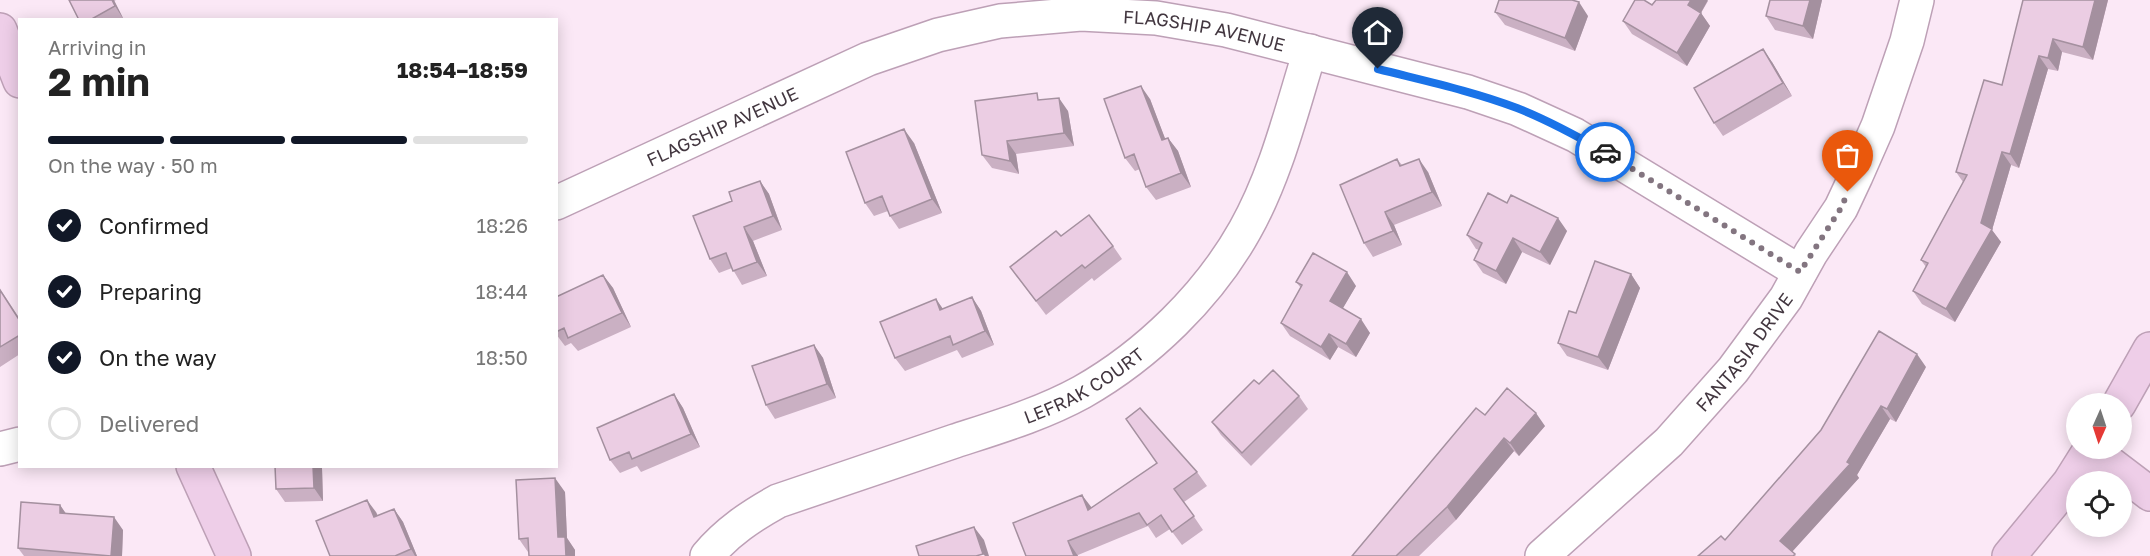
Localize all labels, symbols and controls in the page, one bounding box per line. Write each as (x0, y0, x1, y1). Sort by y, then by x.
street label: FLAGSHIP AVENUE (1123, 5, 1287, 56)
pin (1352, 7, 1403, 69)
icon: home (1361, 16, 1394, 49)
text: Arriving in (48, 35, 146, 59)
text: 18:54–18:59 (397, 56, 528, 83)
text: 2 min (48, 58, 150, 105)
street label: FLAGSHIP AVENUE (643, 82, 801, 171)
courier (1575, 122, 1635, 182)
pin (1822, 130, 1873, 192)
icon: car (1589, 136, 1622, 169)
icon: bag (1831, 139, 1864, 172)
text: On the way · 50 m (48, 153, 218, 177)
icon: check (48, 209, 81, 242)
text: Confirmed (99, 212, 209, 239)
text: 18:26 (476, 213, 528, 237)
icon: check (48, 275, 81, 308)
text: Preparing (99, 278, 202, 305)
text: 18:44 (476, 279, 528, 303)
street label: FANTASIA DRIVE (1691, 288, 1797, 416)
icon: check (48, 341, 81, 374)
street label: LEFRAK COURT (1021, 343, 1148, 428)
text: On the way (99, 344, 217, 371)
text: 18:50 (476, 345, 528, 369)
north arrow (2066, 393, 2132, 459)
map controls (2066, 393, 2132, 537)
text: Delivered (99, 410, 199, 437)
button: locate (2066, 471, 2132, 537)

